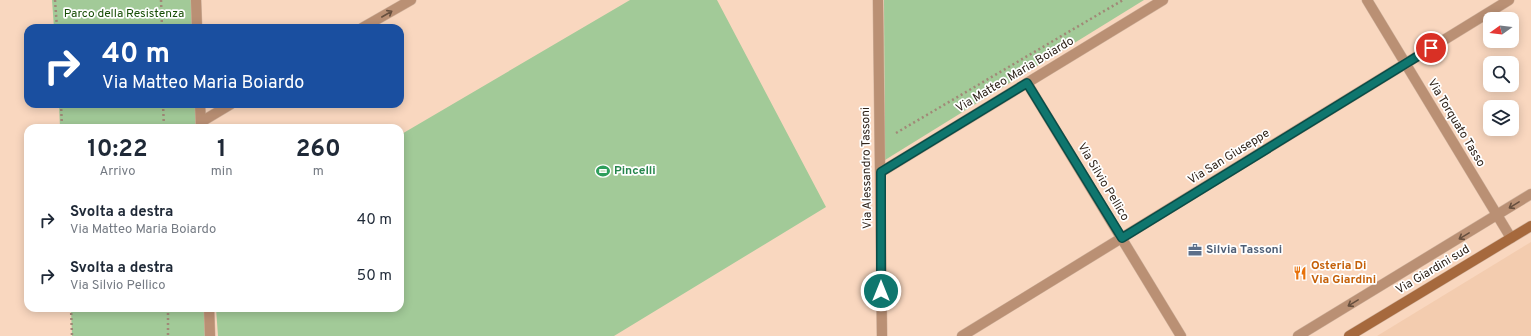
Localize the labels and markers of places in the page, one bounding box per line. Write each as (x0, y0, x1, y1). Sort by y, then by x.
pin (1414, 31, 1448, 65)
sports icon: Pincelli (595, 163, 611, 179)
place label: Pincelli (614, 163, 656, 179)
office icon: Silvia Tassoni (1187, 242, 1203, 258)
place label: Silvia Tassoni (1206, 242, 1282, 258)
place label: Osteria Di Via Giardini (1311, 258, 1376, 288)
restaurant icon: Osteria Di Via Giardini (1292, 265, 1308, 281)

